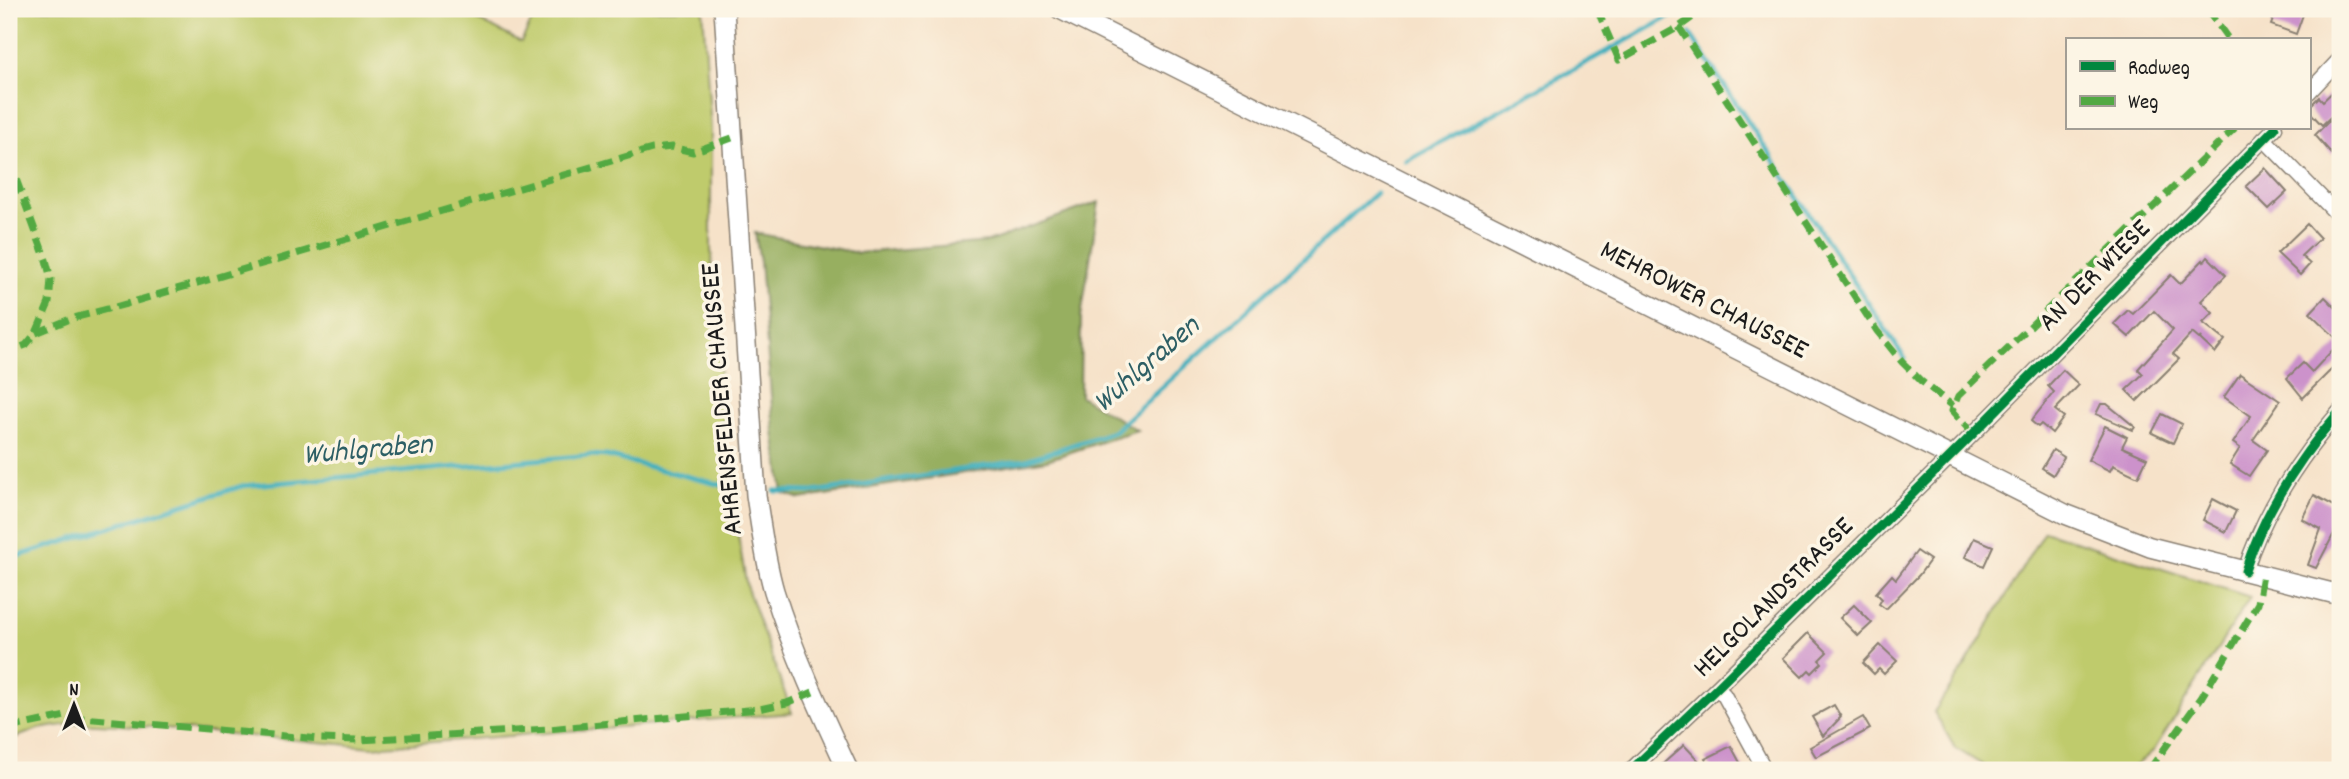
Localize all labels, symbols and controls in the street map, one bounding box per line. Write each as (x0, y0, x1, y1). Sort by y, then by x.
legend (2066, 38, 2310, 130)
text: Radweg (2128, 55, 2190, 85)
text: Weg (2128, 89, 2159, 119)
street label: AN DER WIESE (2030, 211, 2162, 343)
street label: MEHROWER CHAUSSEE (1592, 232, 1814, 372)
street label: AHRENSFELDER CHAUSSEE (692, 261, 756, 537)
water label: Wuhlgraben (1085, 307, 1212, 425)
water label: Wuhlgraben (302, 425, 435, 479)
street label: HELGOLANDSTRASSE (1685, 509, 1865, 689)
north arrow (38, 670, 108, 740)
text: N (69, 678, 79, 705)

